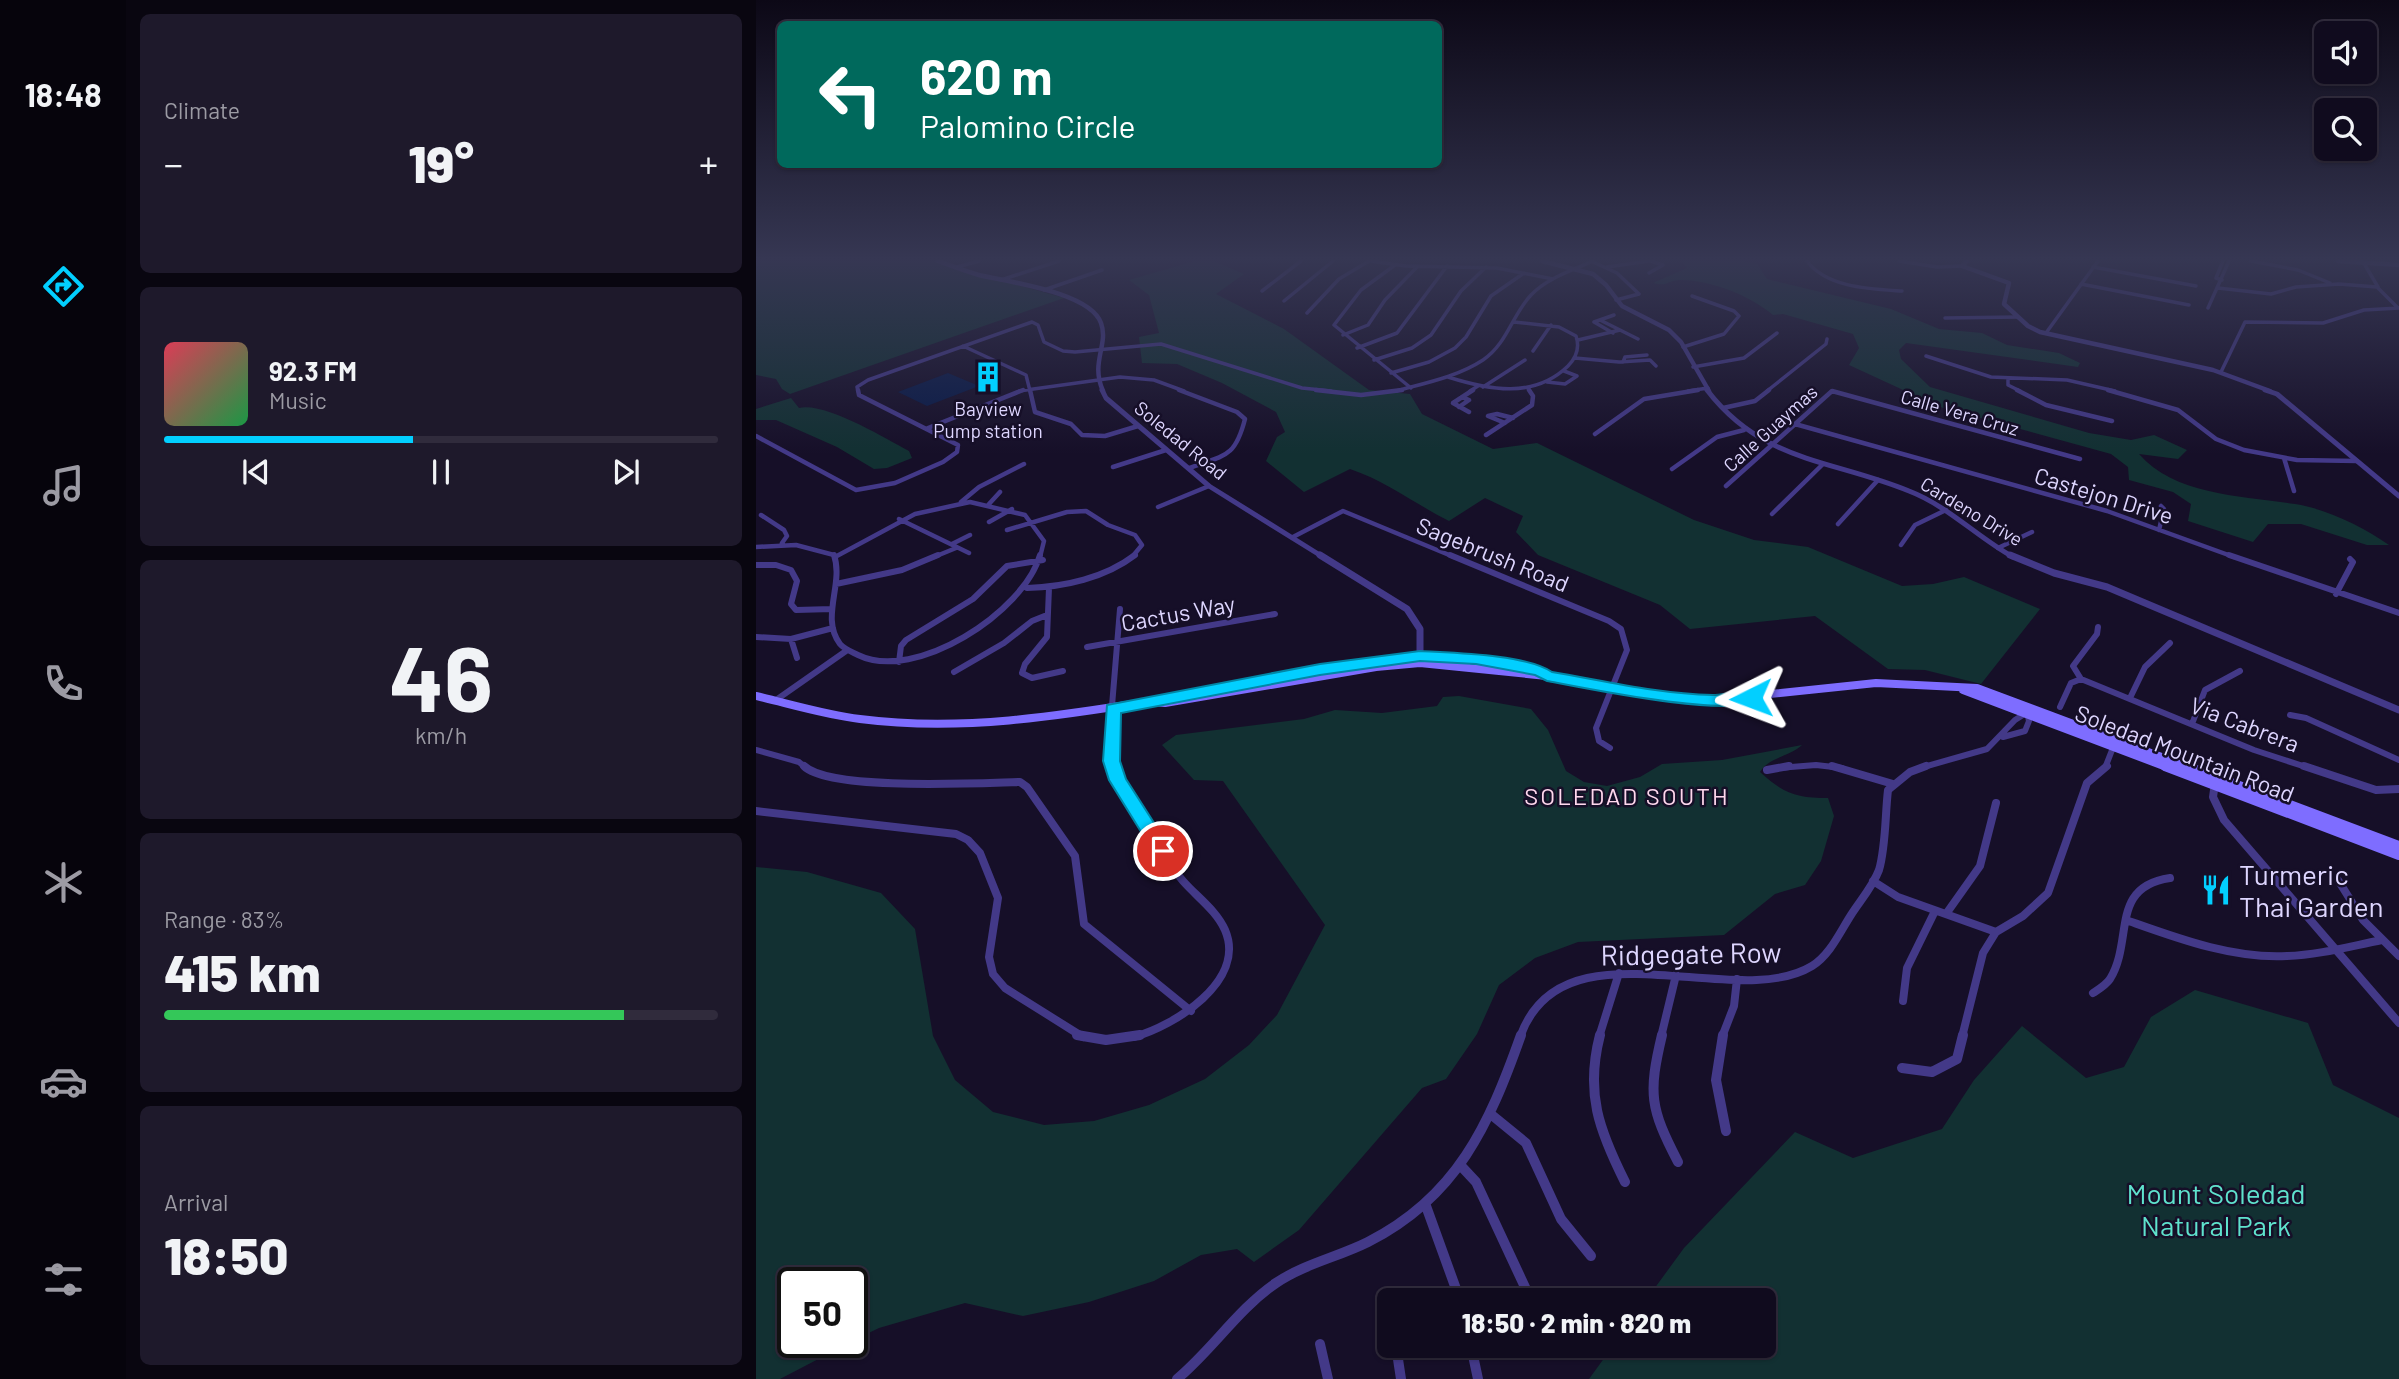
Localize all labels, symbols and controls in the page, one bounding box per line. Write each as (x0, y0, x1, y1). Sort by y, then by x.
map controls (2314, 21, 2377, 161)
button: sound (2314, 21, 2377, 84)
text: 620 m (920, 46, 1052, 105)
icon: left (805, 49, 896, 140)
text: 18:48 (25, 75, 101, 113)
text: Climate (164, 96, 240, 124)
button: search (2314, 98, 2377, 161)
text: Palomino Circle (920, 106, 1136, 144)
text: 19° (408, 131, 474, 193)
text: − (164, 140, 183, 186)
text: + (699, 140, 718, 186)
icon: directions (39, 262, 88, 311)
text: 92.3 FM (269, 355, 357, 386)
building icon: Bayview Pump station (971, 360, 1005, 394)
street label: Calle Guaymas (1718, 380, 1822, 476)
street label: Calle Vera Cruz (1898, 384, 2022, 440)
text: Music (269, 386, 327, 414)
street label: Soledad Road (1130, 396, 1232, 484)
place label: Bayview Pump station (933, 397, 1043, 442)
icon: previous (237, 453, 275, 491)
icon: pause (422, 453, 460, 491)
icon: next (607, 453, 645, 491)
icon: music (39, 461, 88, 510)
street label: Castejon Drive (2031, 461, 2177, 529)
street label: Cardeno Drive (1917, 472, 2027, 550)
street label: Sagebrush Road (1413, 511, 1573, 597)
street label: Cactus Way (1119, 589, 1238, 637)
text: 46 (389, 621, 493, 730)
icon: phone (39, 659, 88, 708)
position arrow (1714, 661, 1788, 735)
street label: Via Cabrera (2187, 690, 2303, 758)
street label: Soledad Mountain Road (2071, 698, 2299, 808)
text: km/h (415, 721, 467, 749)
district label: SOLEDAD SOUTH (1524, 781, 1730, 810)
pin (1133, 821, 1193, 881)
icon: arrive (1144, 832, 1182, 870)
place label: Turmeric Thai Garden (2239, 857, 2384, 923)
icon: climate (39, 858, 88, 907)
restaurant icon: Turmeric Thai Garden (2199, 873, 2233, 907)
text: Range · 83% (164, 905, 284, 933)
street label: Ridgegate Row (1600, 934, 1782, 972)
text: 415 km (164, 940, 321, 1002)
icon: car (39, 1057, 88, 1106)
park label: Mount Soledad Natural Park (2126, 1176, 2306, 1242)
text: Arrival (164, 1188, 228, 1216)
text: 18:50 (164, 1223, 289, 1285)
icon: filters (39, 1255, 88, 1304)
speed limit sign: 50 (777, 1267, 868, 1358)
text: 18:50 · 2 min · 820 m (1462, 1307, 1691, 1338)

